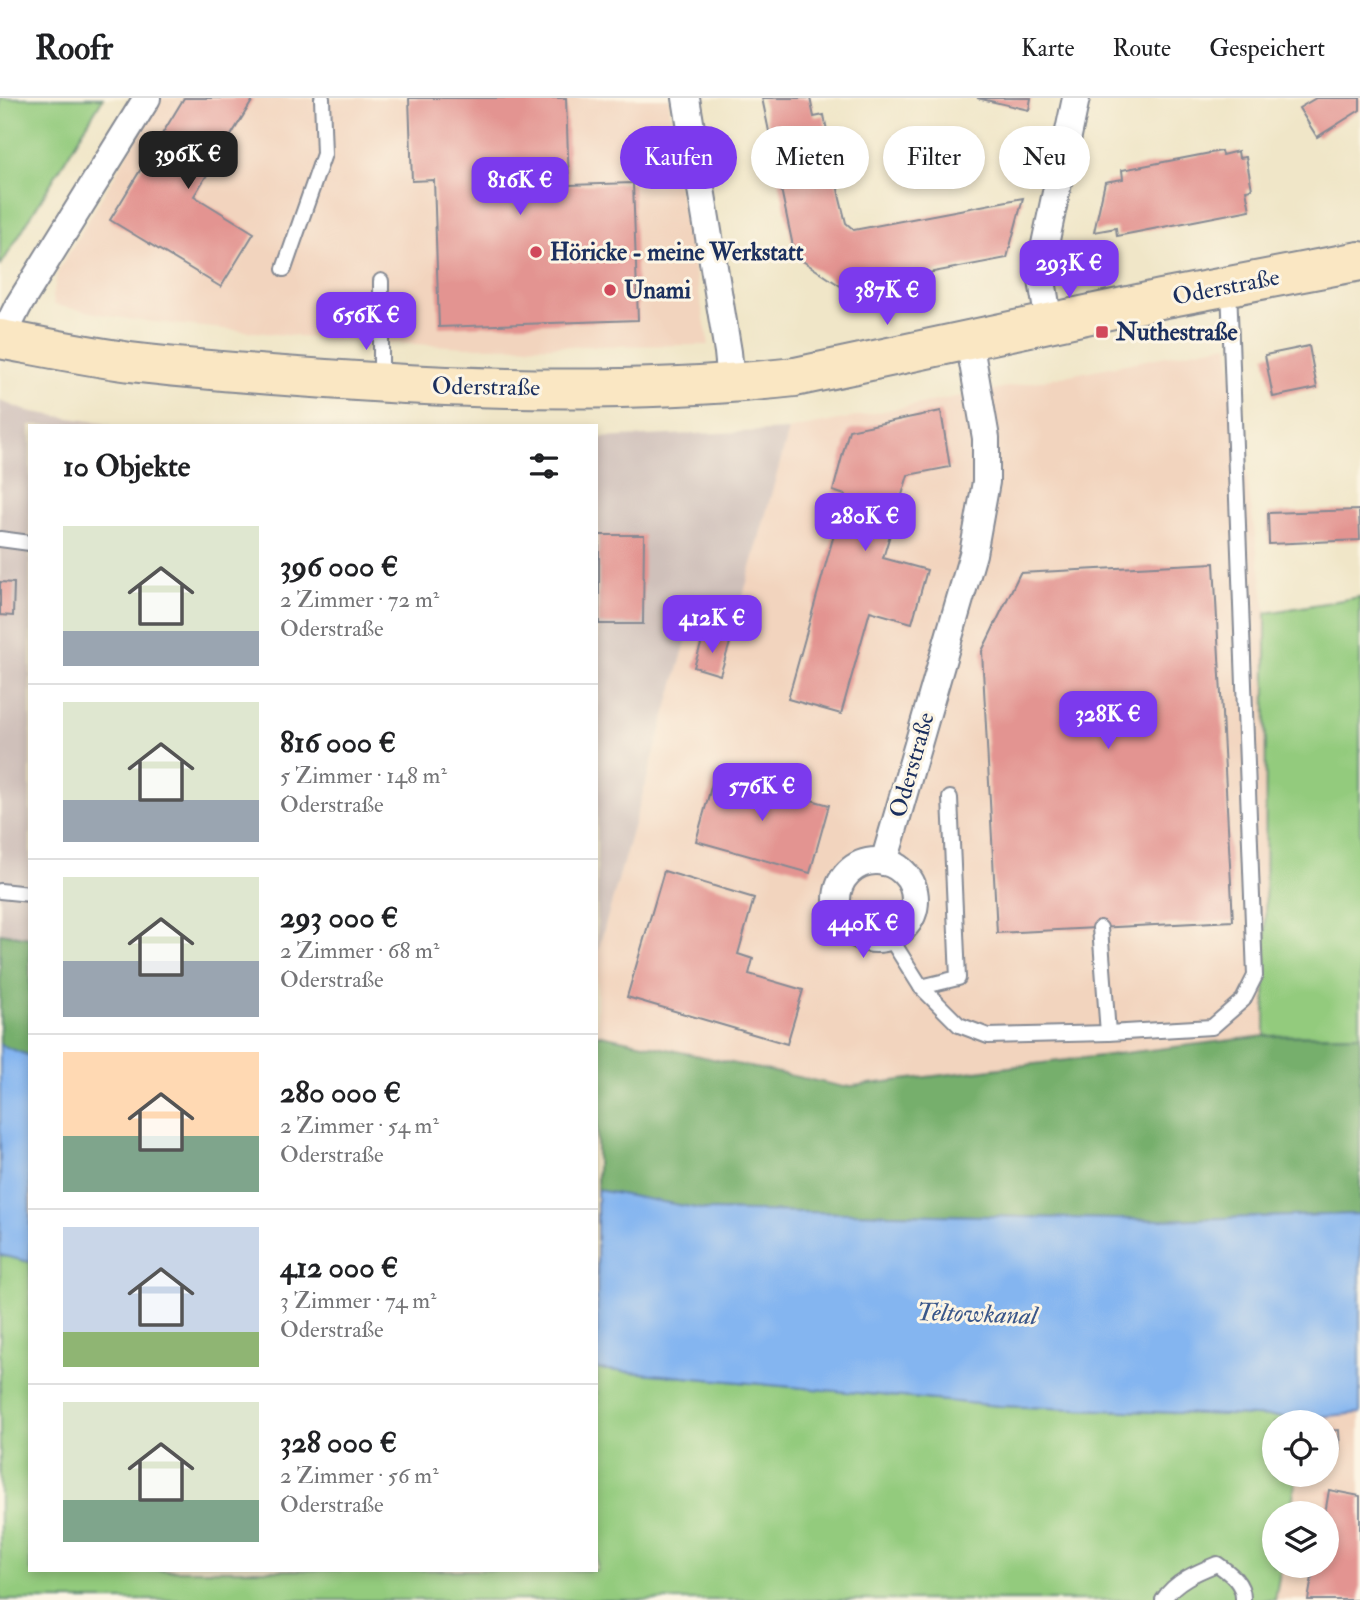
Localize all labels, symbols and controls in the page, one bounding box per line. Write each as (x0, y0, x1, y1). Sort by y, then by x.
text: Roofr (35, 28, 113, 69)
text: Karte (1021, 33, 1074, 64)
text: Route (1112, 33, 1171, 64)
text: Gespeichert (1209, 33, 1325, 64)
chip: Kaufen (620, 126, 737, 189)
chip: Mieten (751, 126, 869, 189)
chip: Filter (883, 126, 985, 189)
chip: Neu (999, 126, 1090, 189)
pin: 396K € (131, 132, 245, 191)
text: 396K € (155, 139, 221, 168)
pin: 816K € (463, 158, 577, 217)
text: 816K € (488, 165, 552, 194)
place label: Höricke - meine Werkstatt (550, 237, 804, 268)
pin: 293K € (1012, 240, 1126, 300)
marker: Höricke - meine Werkstatt (528, 244, 544, 260)
text: 293K € (1036, 248, 1102, 277)
street label: Oderstraße (1170, 261, 1282, 313)
pin: 387K € (830, 268, 944, 327)
place label: Unami (624, 275, 691, 306)
text: 387K € (855, 275, 919, 304)
marker: Unami (602, 282, 618, 298)
pin: 656K € (309, 292, 423, 352)
text: 656K € (332, 300, 400, 329)
place label: Nuthestraße (1115, 317, 1237, 348)
marker: Nuthestraße (1094, 324, 1110, 340)
street label: Oderstraße (432, 371, 540, 403)
icon: filters (525, 447, 563, 485)
text: 10 Objekte (63, 448, 190, 485)
pin: 280K € (808, 494, 922, 553)
text: 280K € (831, 501, 899, 530)
text: 396 000 € (280, 548, 398, 585)
icon: home (119, 554, 203, 638)
text: 2 Zimmer · 72 m² (280, 585, 439, 614)
pin: 412K € (655, 596, 769, 655)
text: 412K € (679, 603, 745, 632)
text: Oderstraße (280, 614, 384, 643)
pin: 328K € (1051, 692, 1165, 751)
text: 328K € (1075, 699, 1141, 728)
street label: Oderstraße (882, 709, 942, 821)
text: 816 000 € (280, 724, 396, 761)
icon: home (119, 730, 203, 814)
text: 5 Zimmer · 148 m² (280, 761, 447, 790)
pin: 576K € (705, 764, 819, 823)
text: 576K € (729, 771, 795, 800)
text: Oderstraße (280, 790, 384, 819)
text: 293 000 € (280, 899, 398, 936)
pin: 440K € (806, 900, 920, 960)
icon: home (119, 905, 203, 989)
text: 440K € (828, 908, 898, 937)
text: 2 Zimmer · 68 m² (280, 936, 439, 965)
text: Oderstraße (280, 965, 384, 994)
text: 280 000 € (280, 1074, 401, 1111)
icon: home (119, 1080, 203, 1164)
text: 2 Zimmer · 54 m² (280, 1111, 439, 1140)
text: Oderstraße (280, 1140, 384, 1169)
text: 412 000 € (280, 1249, 398, 1286)
icon: home (119, 1255, 203, 1339)
text: 3 Zimmer · 74 m² (280, 1286, 437, 1315)
water label: Teltowkanal (916, 1296, 1040, 1332)
text: Oderstraße (280, 1315, 384, 1344)
map controls (1262, 1410, 1339, 1578)
button: locate (1262, 1410, 1339, 1487)
text: 328 000 € (280, 1424, 397, 1461)
icon: home (119, 1430, 203, 1514)
text: 2 Zimmer · 56 m² (280, 1461, 439, 1490)
text: Oderstraße (280, 1490, 384, 1519)
button: layers (1262, 1501, 1339, 1578)

